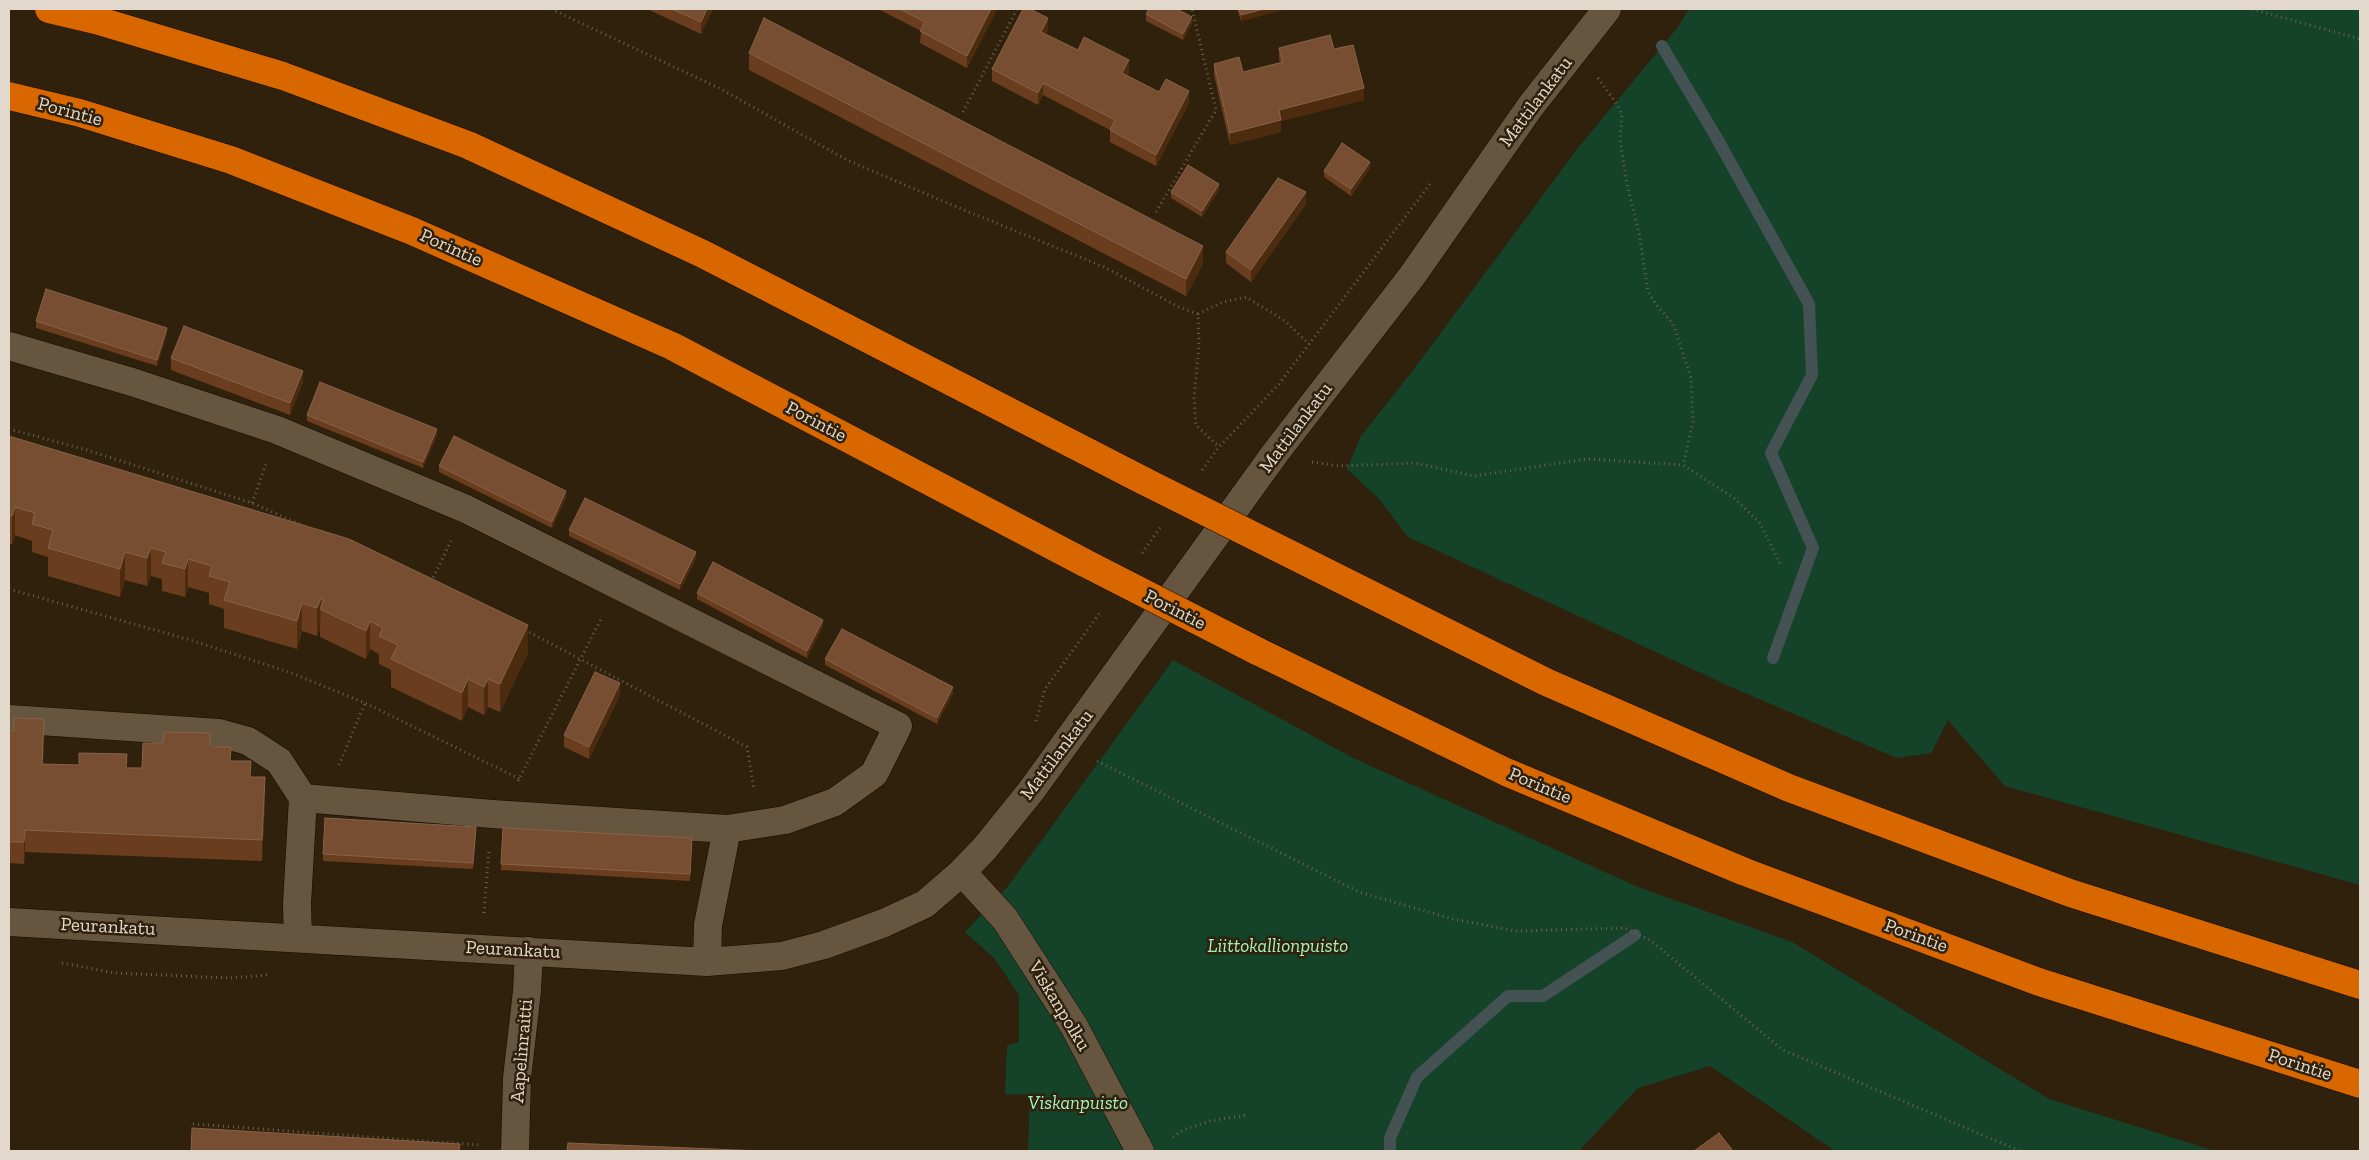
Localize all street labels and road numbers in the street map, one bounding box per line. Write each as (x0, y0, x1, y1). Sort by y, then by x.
street label: Mattilankatu (1495, 52, 1577, 152)
street label: Porintie (35, 92, 105, 132)
street label: Porintie (416, 224, 486, 272)
street label: Mattilankatu (1255, 378, 1337, 478)
street label: Porintie (782, 397, 850, 447)
street label: Porintie (1141, 585, 1209, 635)
street label: Mattilankatu (1016, 705, 1098, 805)
street label: Porintie (1505, 763, 1575, 809)
street label: Peurankatu (60, 913, 156, 941)
street label: Porintie (1881, 914, 1951, 958)
street label: Peurankatu (465, 936, 561, 964)
street label: Viskanpolku (1023, 957, 1095, 1055)
street label: Aapelinraitti (506, 998, 538, 1104)
street label: Porintie (2265, 1044, 2335, 1086)

